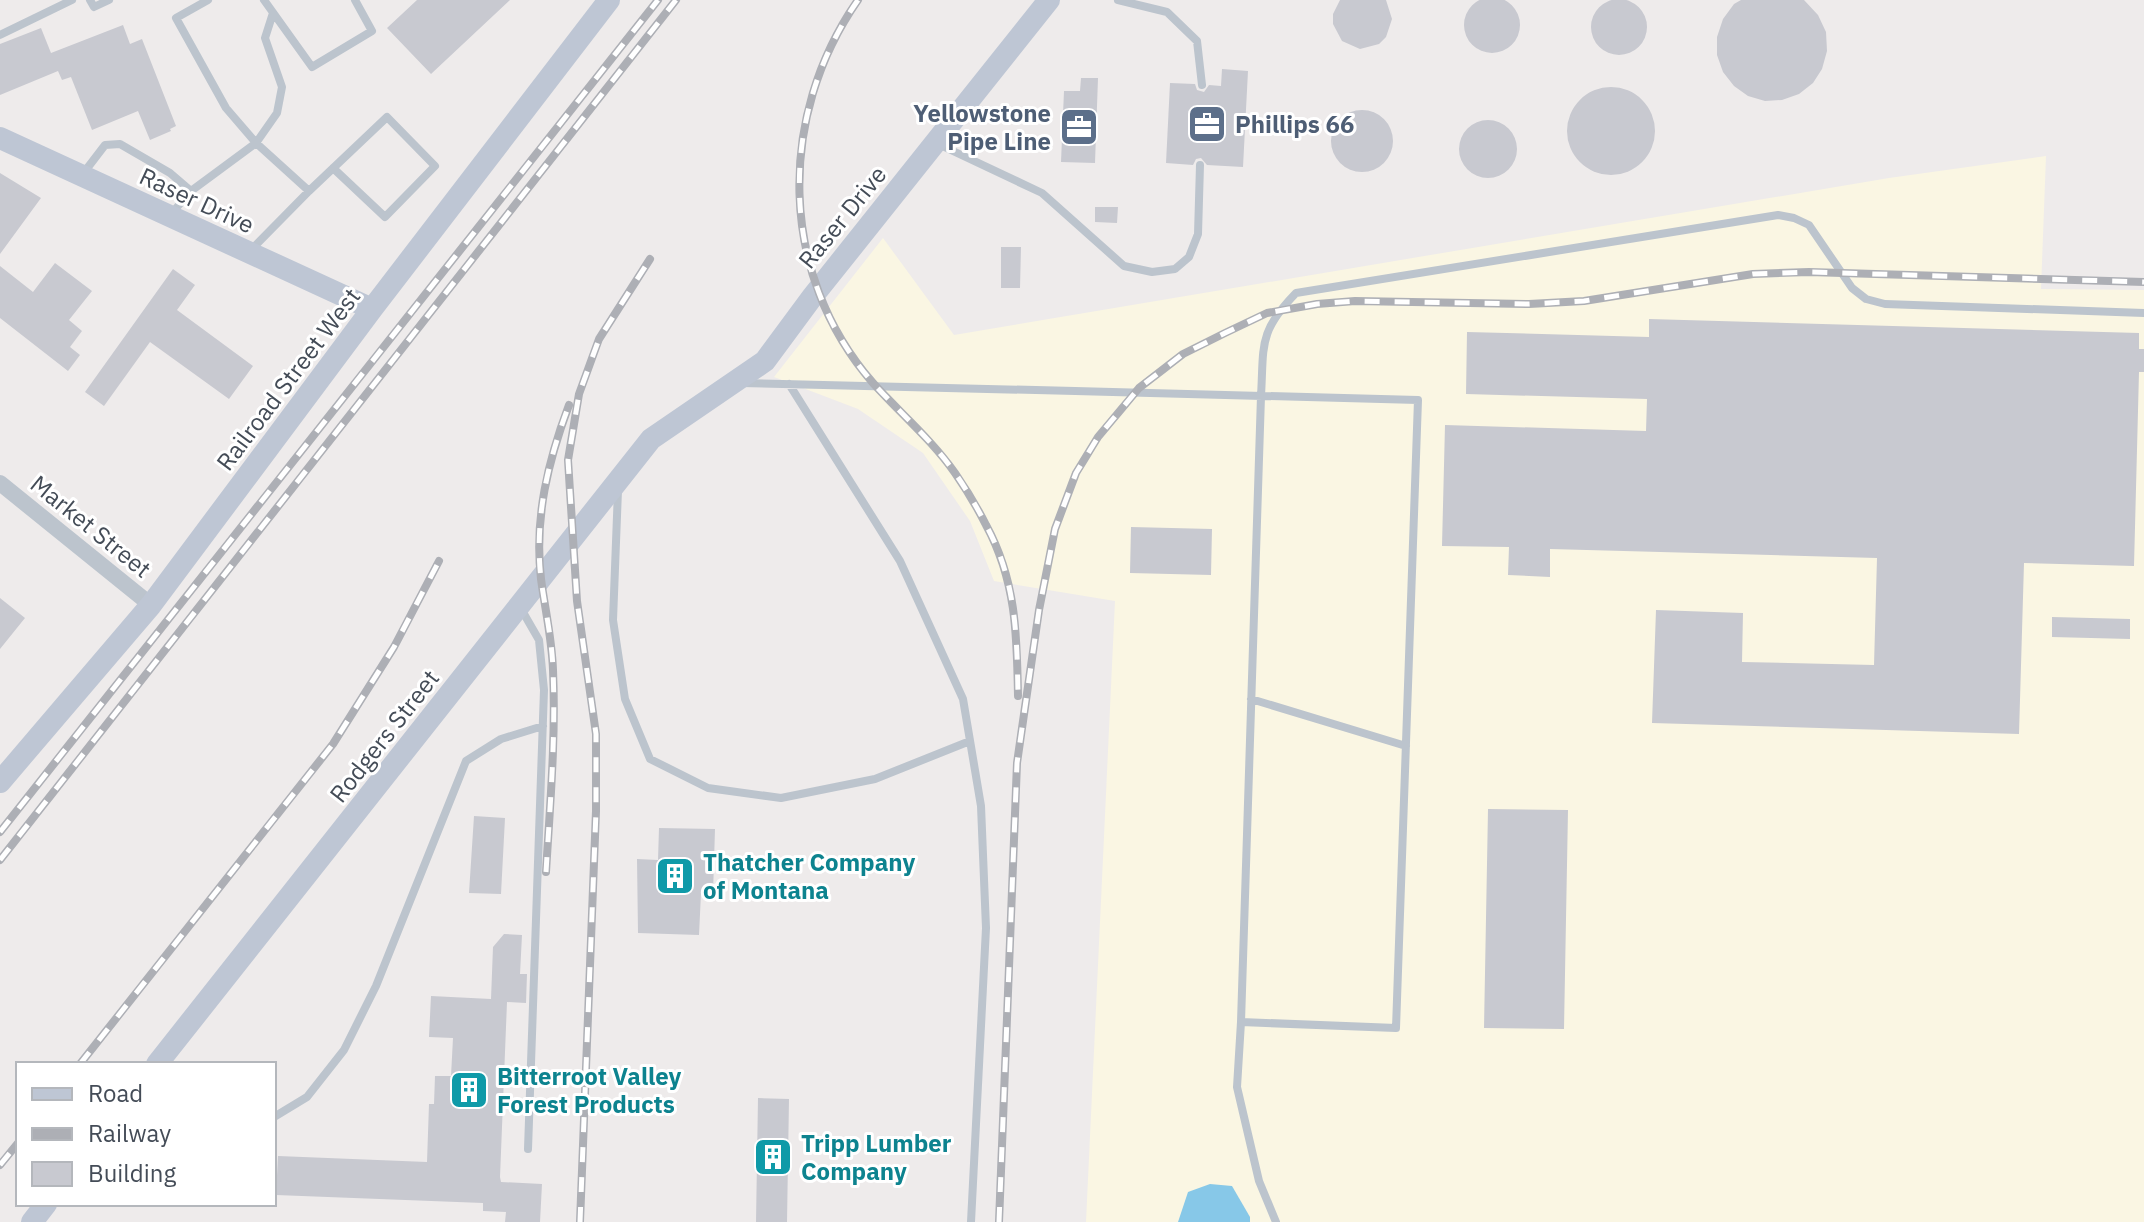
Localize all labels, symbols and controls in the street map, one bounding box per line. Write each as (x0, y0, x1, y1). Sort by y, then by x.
place label: Yellowstone Pipe Line (913, 97, 1051, 157)
office icon: Phillips 66 (1186, 103, 1228, 145)
office icon: Yellowstone Pipe Line (1058, 106, 1100, 148)
place label: Phillips 66 (1235, 108, 1354, 140)
street label: Raser Drive (791, 159, 893, 275)
street label: Raser Drive (135, 160, 259, 240)
street label: Railroad Street West (209, 281, 367, 477)
street label: Market Street (24, 467, 158, 585)
street label: Rodgers Street (322, 663, 446, 809)
place label: Thatcher Company of Montana (703, 846, 915, 906)
building icon: Thatcher Company of Montana (654, 855, 696, 897)
place label: Bitterroot Valley Forest Products (497, 1060, 682, 1120)
legend (16, 1062, 276, 1206)
building icon: Bitterroot Valley Forest Products (448, 1069, 490, 1111)
text: Road (88, 1077, 143, 1109)
text: Railway (88, 1117, 171, 1149)
place label: Tripp Lumber Company (801, 1127, 952, 1187)
building icon: Tripp Lumber Company (752, 1136, 794, 1178)
text: Building (88, 1157, 176, 1189)

